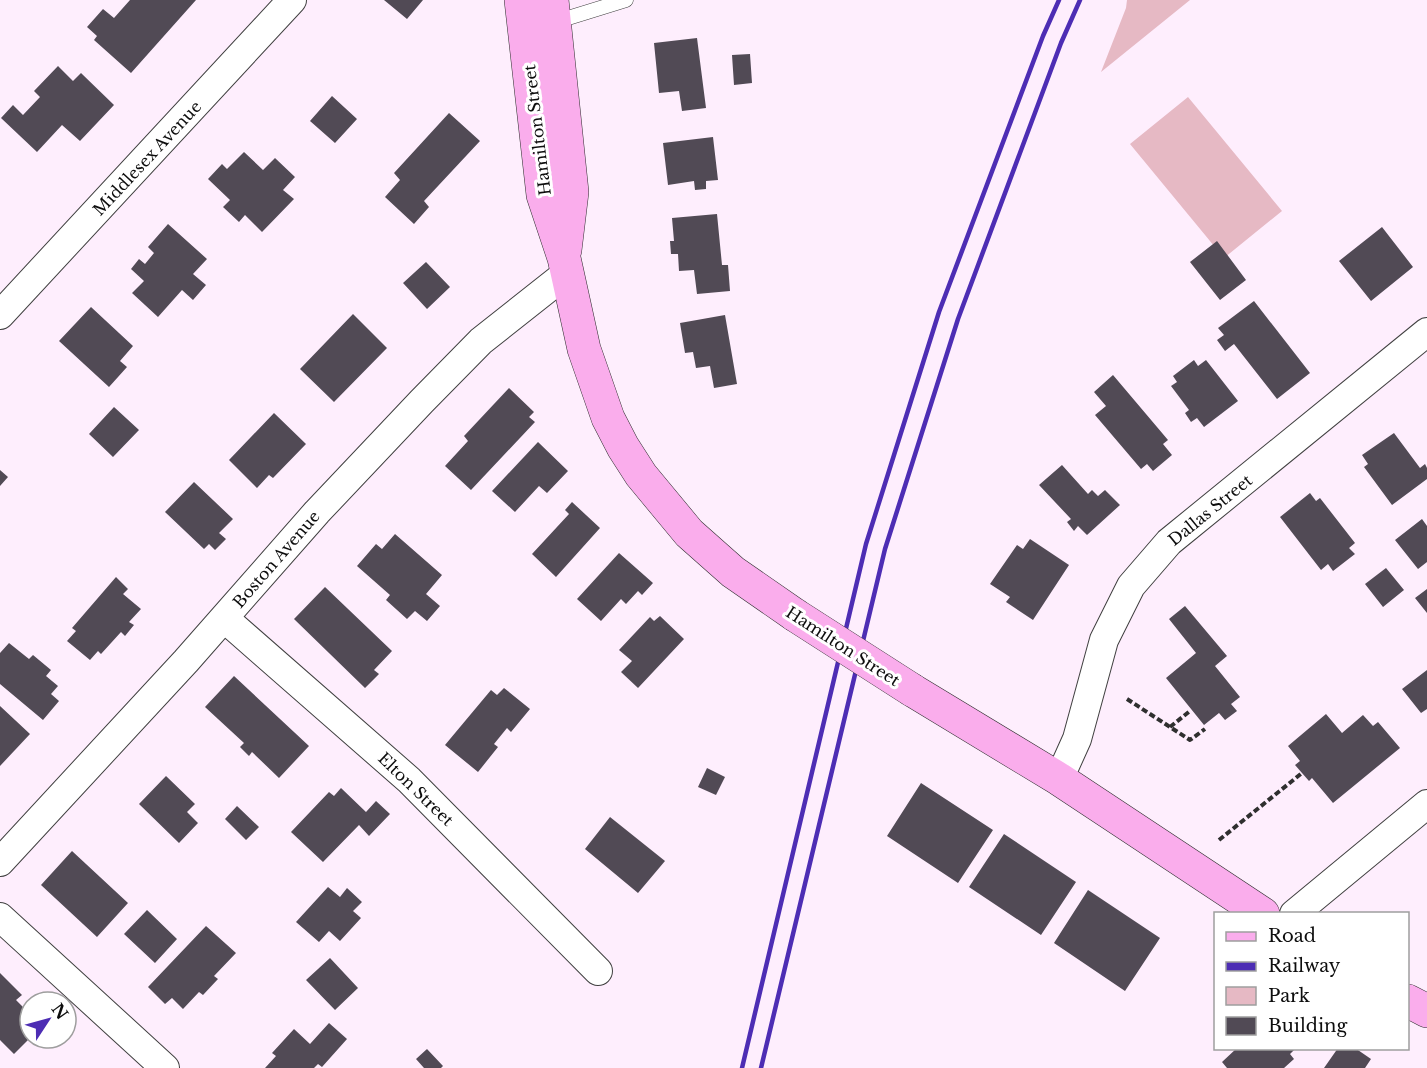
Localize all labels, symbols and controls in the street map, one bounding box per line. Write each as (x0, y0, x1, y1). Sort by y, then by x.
street label: Hamilton Street (519, 63, 555, 197)
street label: Middlesex Avenue (89, 96, 205, 220)
street label: Dallas Street (1164, 470, 1256, 550)
street label: Boston Avenue (228, 506, 324, 612)
street label: Hamilton Street (782, 602, 904, 690)
street label: Elton Street (374, 748, 458, 830)
legend (1214, 912, 1409, 1050)
text: Road (1268, 925, 1316, 947)
text: Railway (1268, 955, 1341, 977)
text: Park (1268, 985, 1310, 1007)
north arrow (18, 990, 78, 1050)
text: N (48, 999, 73, 1023)
text: Building (1268, 1015, 1347, 1037)

